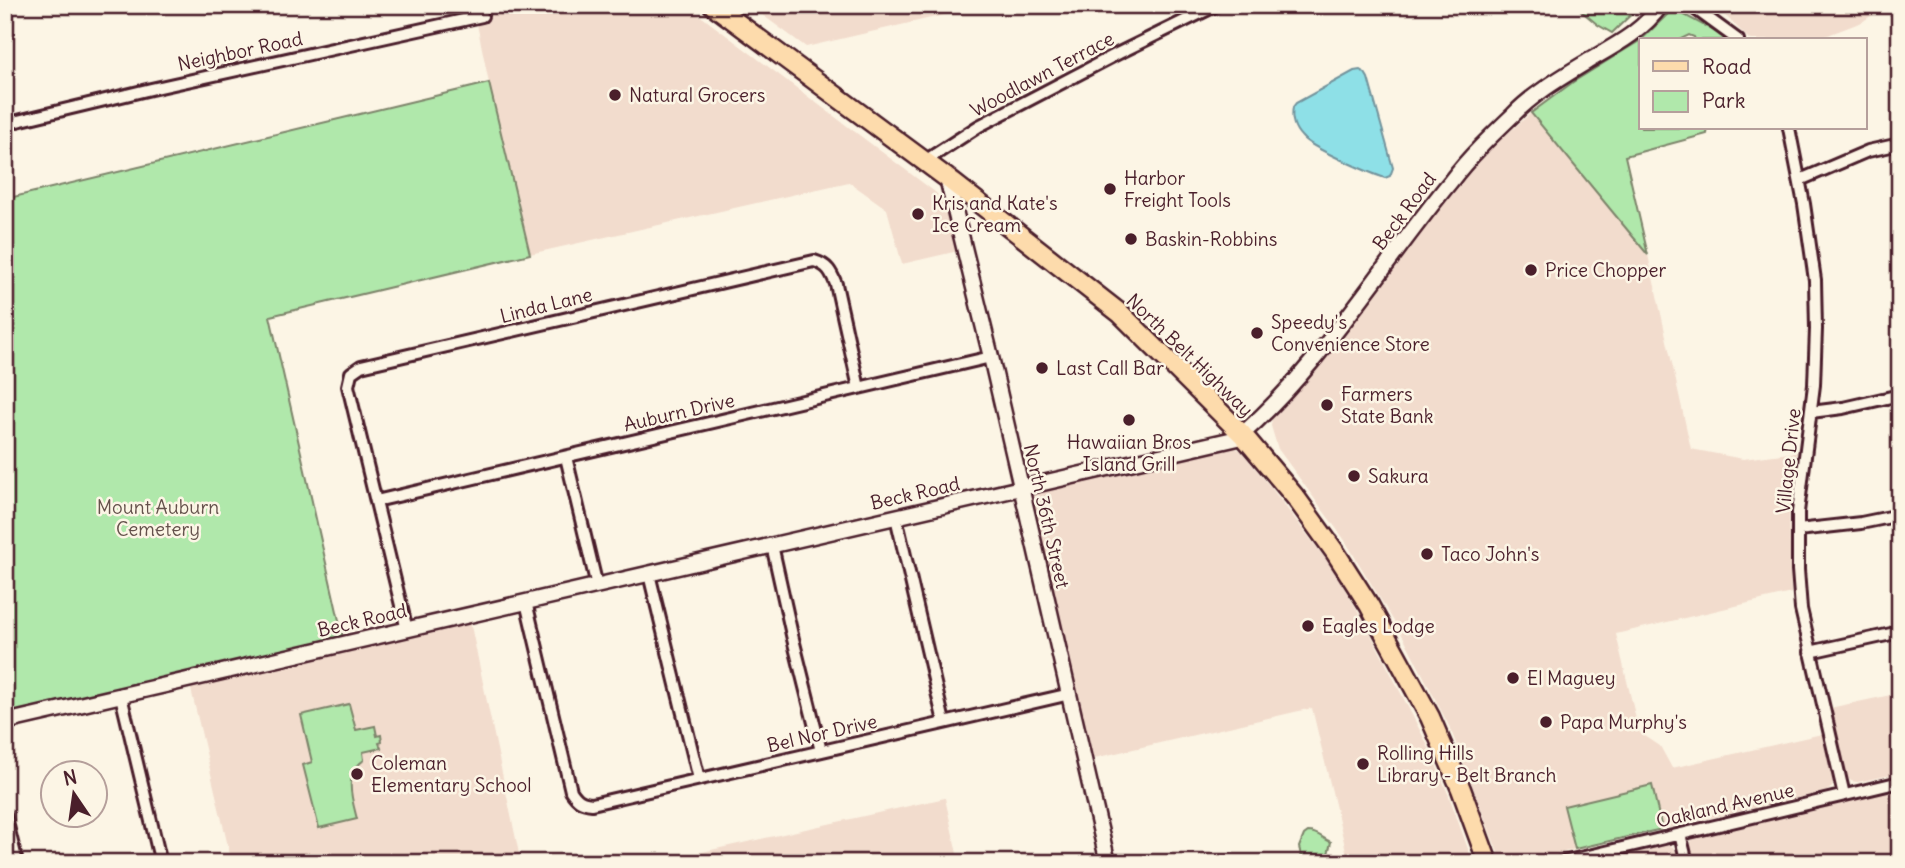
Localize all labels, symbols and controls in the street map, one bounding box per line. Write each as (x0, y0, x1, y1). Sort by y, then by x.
street label: Neighbor Road (175, 26, 305, 76)
street label: Woodlawn Terrace (966, 26, 1118, 122)
legend (1639, 38, 1867, 130)
text: Road (1702, 53, 1751, 80)
place label: Natural Grocers (629, 83, 765, 107)
marker: Natural Grocers (607, 87, 623, 103)
text: Park (1702, 87, 1745, 114)
place label: Harbor Freight Tools (1124, 166, 1231, 212)
street label: Beck Road (1367, 167, 1441, 255)
marker: Harbor Freight Tools (1102, 181, 1118, 197)
place label: Kris and Kate's Ice Cream (932, 191, 1058, 237)
marker: Kris and Kate's Ice Cream (910, 206, 926, 222)
place label: Baskin-Robbins (1145, 227, 1277, 251)
marker: Baskin-Robbins (1123, 231, 1139, 247)
place label: Price Chopper (1545, 258, 1667, 282)
marker: Price Chopper (1523, 262, 1539, 278)
street label: Linda Lane (497, 282, 595, 328)
street label: North Belt Highway (1122, 288, 1258, 422)
place label: Speedy's Convenience Store (1271, 310, 1430, 356)
marker: Speedy's Convenience Store (1249, 325, 1265, 341)
place label: Last Call Bar (1056, 356, 1164, 380)
marker: Last Call Bar (1034, 360, 1050, 376)
place label: Farmers State Bank (1341, 382, 1434, 428)
street label: Auburn Drive (621, 388, 737, 436)
marker: Farmers State Bank (1319, 397, 1335, 413)
street label: Village Drive (1771, 407, 1805, 515)
marker: Hawaiian Bros Island Grill (1121, 412, 1137, 428)
place label: Hawaiian Bros Island Grill (1067, 430, 1191, 476)
street label: North 36th Street (1019, 441, 1075, 591)
place label: Sakura (1368, 464, 1429, 488)
marker: Sakura (1346, 468, 1362, 484)
street label: Beck Road (868, 471, 962, 515)
park label: Mount Auburn Cemetery (97, 495, 219, 541)
place label: Taco John's (1441, 542, 1539, 566)
marker: Taco John's (1419, 546, 1435, 562)
street label: Beck Road (315, 598, 409, 642)
place label: Eagles Lodge (1322, 614, 1435, 638)
marker: Eagles Lodge (1300, 618, 1316, 634)
place label: El Maguey (1527, 666, 1616, 690)
marker: El Maguey (1505, 670, 1521, 686)
street label: Bel Nor Drive (765, 709, 879, 757)
place label: Papa Murphy's (1560, 710, 1687, 734)
marker: Papa Murphy's (1538, 714, 1554, 730)
place label: Rolling Hills Library - Belt Branch (1377, 741, 1557, 787)
place label: Coleman Elementary School (371, 751, 532, 797)
marker: Rolling Hills Library - Belt Branch (1355, 756, 1371, 772)
north arrow (38, 760, 108, 830)
text: N (61, 764, 79, 791)
marker: Coleman Elementary School (349, 766, 365, 782)
street label: Oakland Avenue (1654, 777, 1796, 833)

